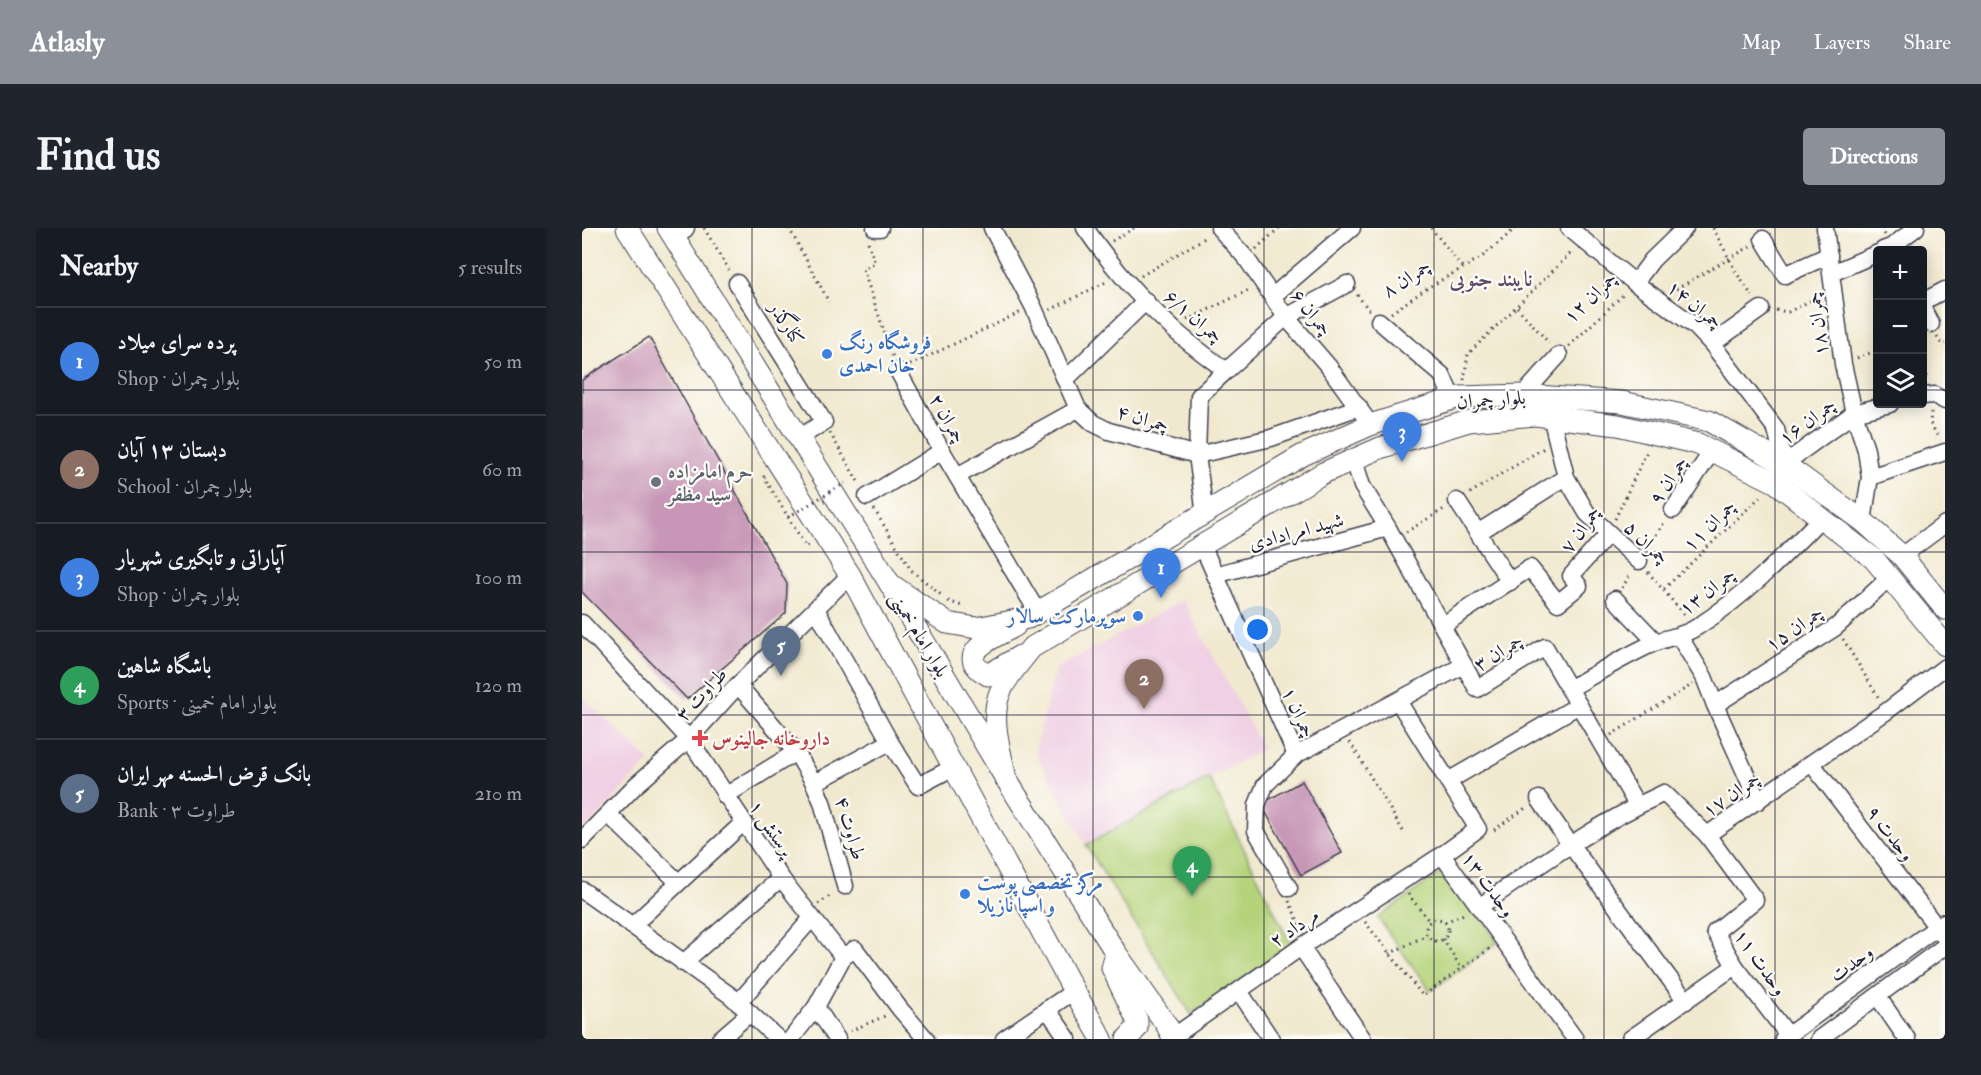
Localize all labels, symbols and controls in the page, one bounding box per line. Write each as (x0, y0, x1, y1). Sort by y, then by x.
text: Atlasly (30, 25, 104, 60)
text: Map (1741, 29, 1781, 56)
text: Layers (1814, 29, 1870, 56)
text: Share (1903, 29, 1951, 56)
button: Directions (1803, 128, 1945, 185)
text: Find us (36, 130, 160, 182)
map controls (1873, 246, 1927, 408)
button: + (1873, 246, 1927, 300)
text: Nearby (60, 251, 138, 283)
street label: چمران ۸ (1377, 253, 1435, 303)
text: 5 results (458, 255, 522, 280)
district label: نایبند جنوبی (1448, 266, 1533, 294)
street label: چمران ۱۲ (1558, 266, 1623, 329)
street label: چمران ۱۴ (1662, 274, 1728, 335)
street label: چمران ۶/۱ (1159, 284, 1228, 349)
street label: چمران ۶ (1285, 284, 1338, 341)
street label: چمران ۱۸ (1801, 290, 1834, 358)
street label: کنارگذر (762, 294, 811, 350)
button: − (1873, 300, 1927, 354)
text: پرده سرای میلاد (117, 328, 235, 356)
place label: فروشگاه رنگ خان احمدی (839, 329, 931, 378)
marker: فروشگاه رنگ خان احمدی (820, 347, 834, 361)
text: 1 (76, 349, 83, 374)
text: 50 m (483, 349, 522, 374)
button: layers (1873, 354, 1927, 408)
text: Shop · بلوار چمران (117, 366, 240, 391)
street label: بلوار چمران (1456, 385, 1526, 414)
street label: چمران ۲ (924, 389, 971, 448)
street label: چمران ۱۶ (1774, 392, 1841, 451)
street label: چمران ۴ (1114, 399, 1172, 438)
pin: 3 (1382, 412, 1422, 462)
text: دبستان ۱۳ آبان (117, 436, 227, 464)
street label: چمران ۹ (1643, 451, 1694, 509)
text: 2 (74, 457, 85, 482)
text: 60 m (482, 457, 522, 482)
place label: حرم امامزاده سید مظفر (666, 459, 753, 507)
text: School · بلوار چمران (117, 474, 252, 499)
marker: حرم امامزاده سید مظفر (649, 475, 663, 489)
street label: چمران ۱۱ (1677, 494, 1741, 557)
street label: چمران ۷ (1555, 500, 1606, 558)
street label: شهید امرادادی (1246, 507, 1347, 557)
street label: چمران ۵ (1619, 515, 1674, 570)
text: آپاراتی و تابگیری شهریار (117, 544, 285, 572)
pin: 1 (1142, 548, 1180, 598)
street label: چمران ۱۳ (1674, 562, 1741, 621)
text: 3 (76, 565, 83, 590)
text: 100 m (475, 565, 522, 590)
text: Shop · بلوار چمران (117, 582, 240, 607)
street label: بلوار امام خمینی (880, 587, 955, 684)
street label: چمران ۱۵ (1760, 600, 1828, 657)
place label: سوپرمارکت سالار (1005, 604, 1126, 630)
marker: سوپرمارکت سالار (1131, 609, 1145, 623)
your location (1243, 615, 1272, 644)
pin: 5 (762, 626, 800, 676)
street label: چمران ۳ (1469, 628, 1527, 677)
text: باشگاه شاهین (117, 652, 211, 680)
pin: 2 (1124, 660, 1164, 709)
street label: طراوت ۳ (670, 662, 733, 727)
text: 4 (74, 673, 85, 698)
text: 120 m (475, 673, 522, 698)
street label: چمران ۱ (1276, 683, 1321, 742)
text: Sports · بلوار امام خمینی (117, 690, 277, 715)
place label: داروخانه جالینوس (712, 726, 830, 751)
marker: داروخانه جالینوس (693, 731, 707, 745)
text: بانک قرض الحسنه مهر ایران (117, 760, 311, 788)
street label: چمران ۱۷ (1697, 766, 1765, 823)
text: 5 (75, 781, 84, 806)
text: 210 m (475, 781, 522, 806)
street label: طراوت ۴ (830, 793, 871, 863)
street label: پرستش ۱ (743, 795, 801, 864)
text: Bank · طراوت ۳ (117, 798, 236, 823)
street label: وحدت ۹ (1861, 800, 1920, 866)
pin: 4 (1172, 846, 1212, 896)
street label: وحدت ۱۳ (1456, 846, 1521, 922)
place label: مرکز تخصصی پوست و اسپا نازیلا (977, 870, 1103, 919)
marker: مرکز تخصصی پوست و اسپا نازیلا (958, 887, 972, 901)
street label: مرداد ۲ (1265, 902, 1324, 954)
street label: وحدت ۱۱ (1729, 924, 1793, 1000)
street label: وحدت (1825, 939, 1878, 988)

